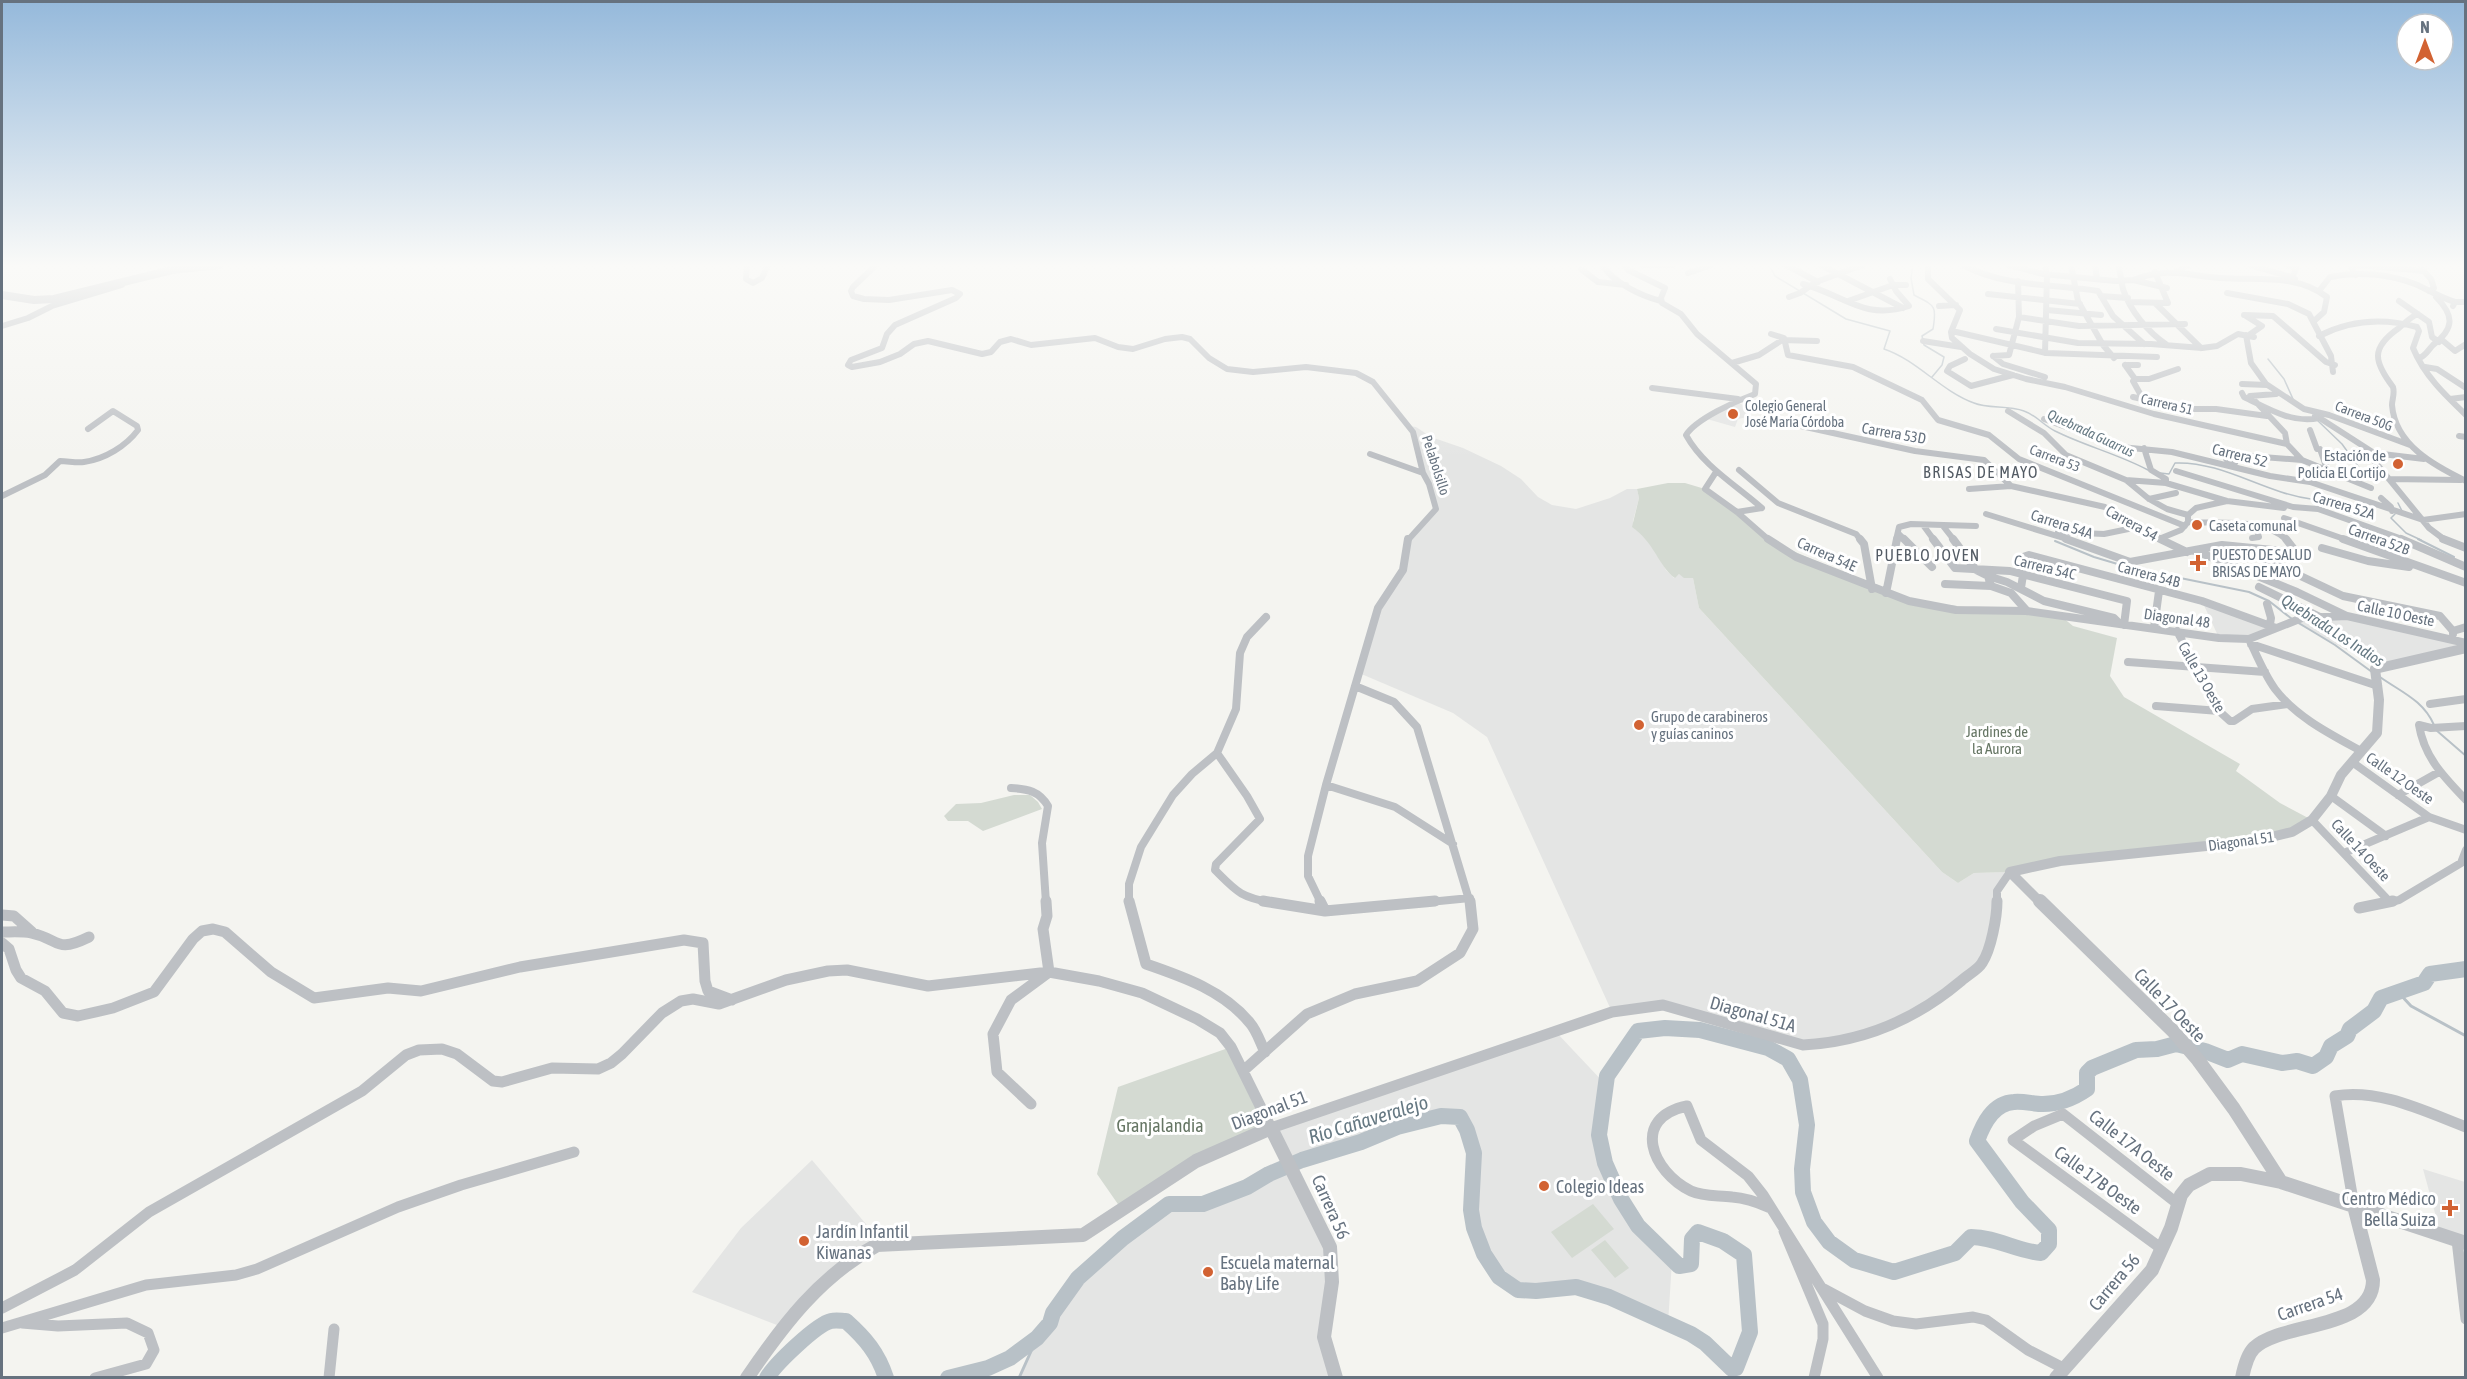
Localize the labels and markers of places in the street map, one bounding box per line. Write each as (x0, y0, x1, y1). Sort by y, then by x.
place label: Colegio General José María Córdoba (1745, 398, 1844, 430)
marker: Colegio General José María Córdoba (1726, 407, 1740, 421)
place label: Estación de Policia El Cortijo (2298, 447, 2386, 481)
marker: Estación de Policia El Cortijo (2391, 457, 2405, 471)
place label: Caseta comunal (2209, 517, 2297, 534)
marker: Caseta comunal (2190, 518, 2204, 532)
place label: PUESTO DE SALUD BRISAS DE MAYO (2212, 546, 2312, 580)
marker: PUESTO DE SALUD BRISAS DE MAYO (2189, 554, 2207, 572)
place label: Grupo de carabineros y guías caninos (1651, 708, 1768, 742)
marker: Grupo de carabineros y guías caninos (1632, 718, 1646, 732)
place label: Colegio Ideas (1556, 1176, 1644, 1197)
marker: Colegio Ideas (1537, 1179, 1551, 1193)
place label: Centro Médico Bella Suiza (2342, 1188, 2436, 1230)
marker: Centro Médico Bella Suiza (2441, 1199, 2459, 1217)
place label: Jardín Infantil Kiwanas (816, 1221, 909, 1263)
marker: Jardín Infantil Kiwanas (797, 1234, 811, 1248)
place label: Escuela maternal Baby Life (1220, 1252, 1335, 1294)
marker: Escuela maternal Baby Life (1201, 1265, 1215, 1279)

